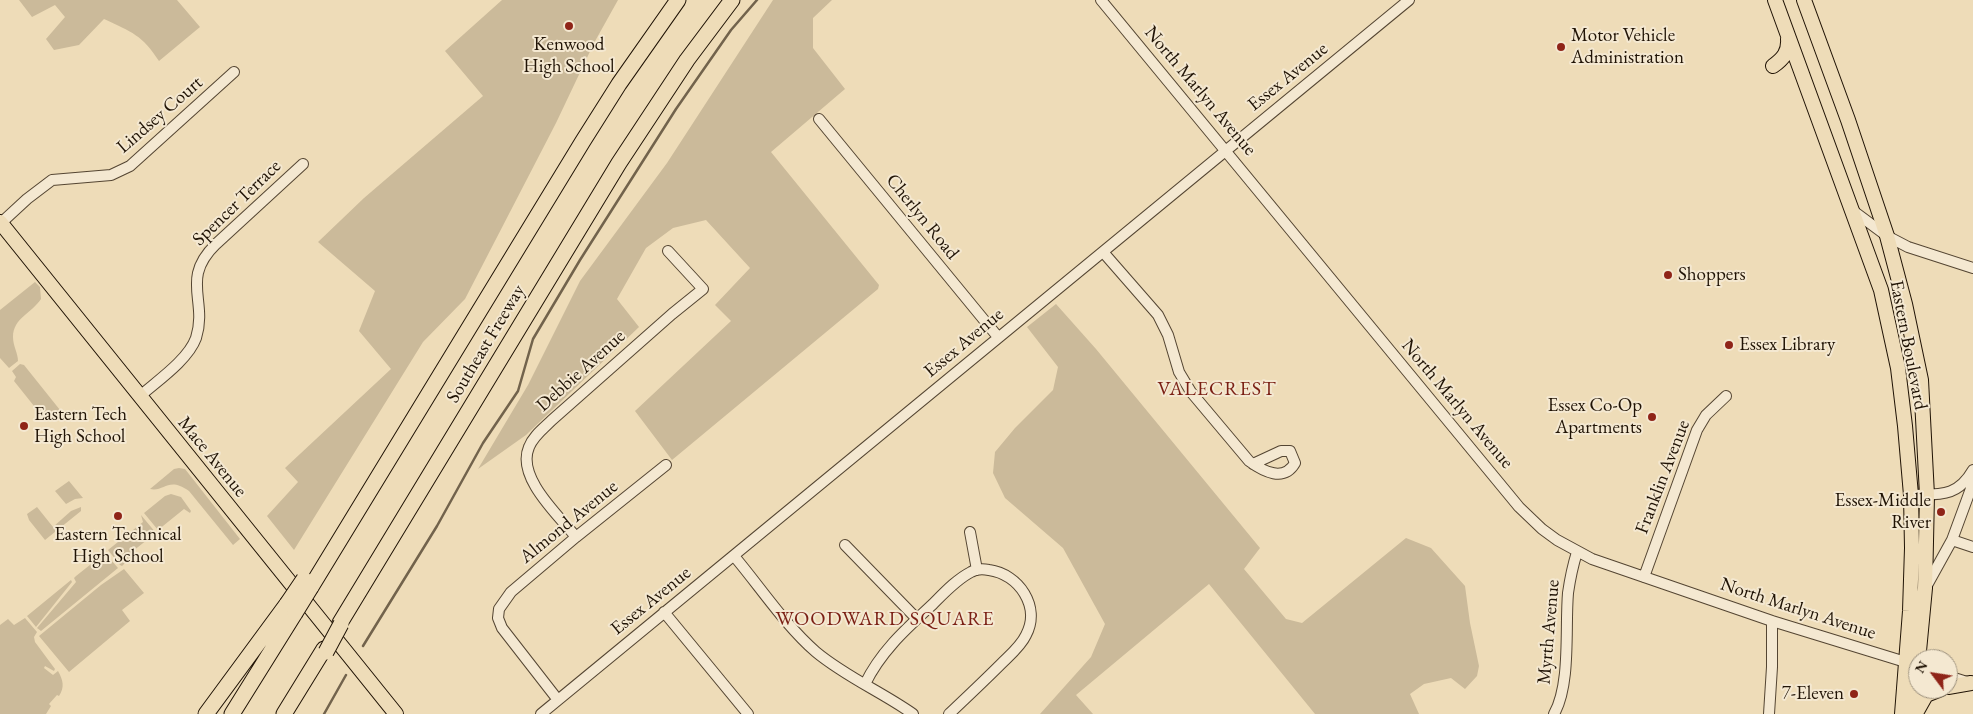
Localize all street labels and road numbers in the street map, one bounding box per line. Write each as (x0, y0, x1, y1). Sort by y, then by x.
street label: North Marlyn Avenue (1139, 22, 1261, 160)
street label: Essex Avenue (1243, 38, 1333, 116)
street label: Lindsey Court (112, 72, 208, 158)
street label: Spencer Terrace (188, 155, 286, 251)
street label: Cherlyn Road (881, 170, 963, 264)
street label: Eastern Boulevard (1884, 278, 1932, 412)
street label: Southeast Freeway (442, 281, 530, 407)
street label: Essex Avenue (920, 303, 1008, 383)
street label: Debbie Avenue (532, 325, 630, 417)
street label: North Marlyn Avenue (1396, 335, 1518, 473)
street label: Mace Avenue (172, 412, 252, 502)
street label: Franklin Avenue (1631, 417, 1695, 537)
street label: Almond Avenue (515, 475, 623, 569)
street label: Essex Avenue (606, 562, 696, 640)
street label: North Marlyn Avenue (1717, 573, 1879, 645)
street label: Myrth Avenue (1533, 579, 1565, 685)

